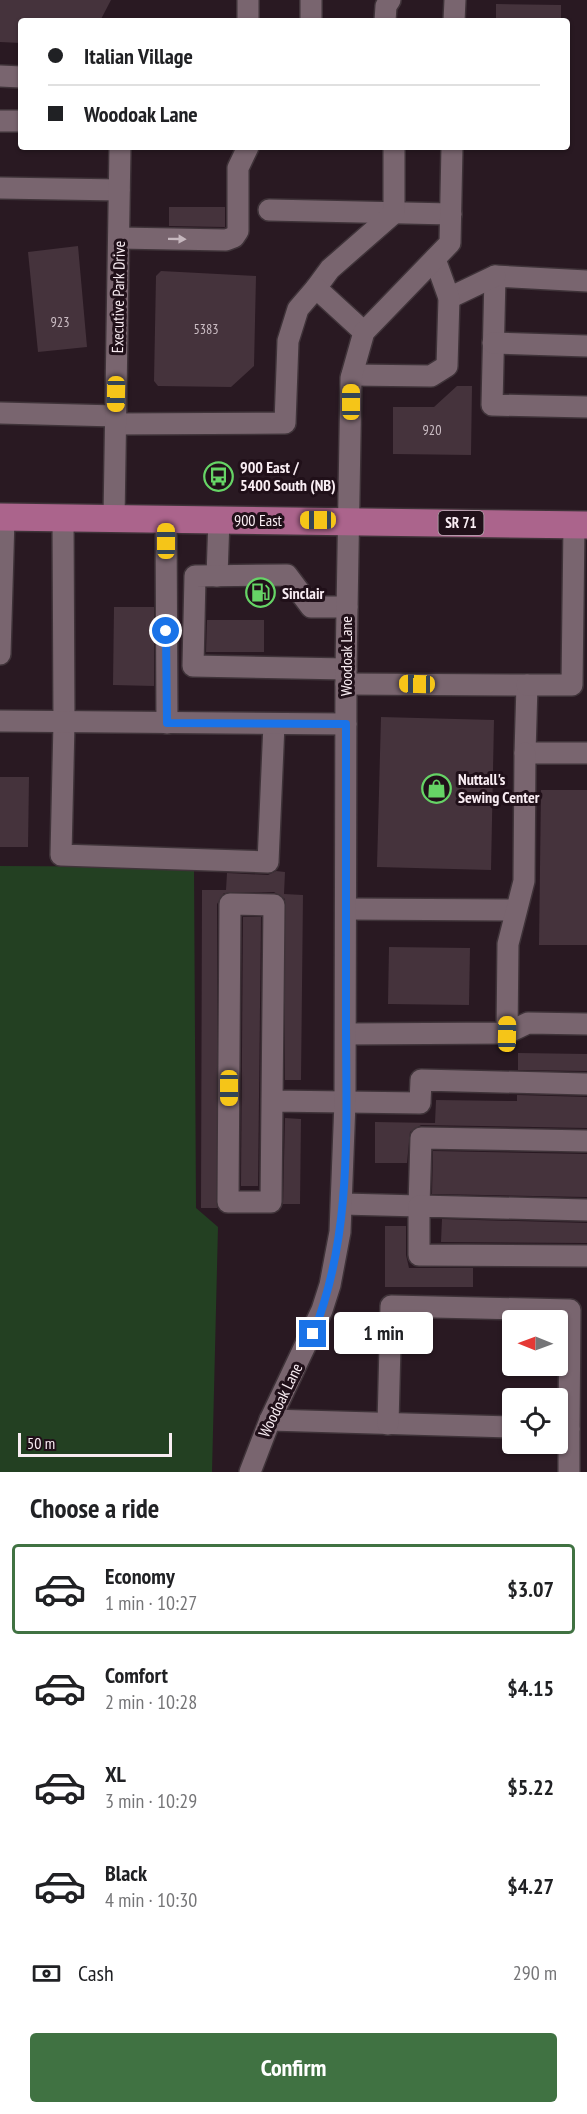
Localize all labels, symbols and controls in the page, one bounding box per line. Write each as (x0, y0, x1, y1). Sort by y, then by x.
text: Italian Village (84, 42, 193, 70)
text: Woodoak Lane (84, 100, 198, 128)
one-way arrow (168, 234, 187, 244)
street label: Executive Park Drive (107, 241, 129, 353)
house number: 923 (51, 313, 69, 331)
house number: 5383 (193, 320, 219, 338)
car (107, 376, 125, 412)
car (342, 384, 360, 420)
house number: 920 (423, 421, 441, 439)
place label: 900 East / 5400 South (NB) (240, 457, 336, 495)
bus stop icon: 900 East / 5400 South (NB) (203, 460, 235, 492)
street label: 900 East (234, 510, 283, 530)
car (300, 511, 336, 529)
road number: SR 71 (438, 511, 484, 535)
car (157, 523, 175, 559)
fuel station icon: Sinclair (245, 577, 277, 609)
place label: Sinclair (282, 583, 325, 603)
street label: Woodoak Lane (336, 616, 356, 696)
route start (152, 617, 179, 644)
car (399, 675, 435, 693)
place label: Nuttall's Sewing Center (458, 769, 540, 807)
shop icon: Nuttall's Sewing Center (421, 772, 453, 804)
car (498, 1016, 516, 1052)
car (220, 1070, 238, 1106)
north arrow (502, 1310, 568, 1376)
map controls (502, 1310, 568, 1454)
callout: 1 min (334, 1313, 433, 1355)
route end (299, 1320, 326, 1347)
text: 1 min (363, 1320, 404, 1346)
street label: Woodoak Lane (253, 1360, 307, 1440)
button: locate (502, 1388, 568, 1454)
scale bar (18, 1430, 172, 1458)
text: 50 m (27, 1433, 55, 1453)
text: Choose a ride (30, 1491, 159, 1525)
icon: car (33, 1562, 87, 1616)
text: Economy (105, 1562, 175, 1590)
text: $3.07 (507, 1575, 554, 1603)
text: 1 min · 10:27 (105, 1590, 197, 1616)
icon: car (33, 1661, 87, 1715)
text: Comfort (105, 1661, 168, 1689)
text: $4.15 (507, 1674, 554, 1702)
text: 2 min · 10:28 (105, 1689, 197, 1715)
icon: car (33, 1760, 87, 1814)
text: XL (105, 1760, 126, 1788)
text: $5.22 (507, 1773, 554, 1801)
text: 3 min · 10:29 (105, 1788, 197, 1814)
icon: car (33, 1859, 87, 1913)
text: Black (105, 1859, 147, 1887)
text: $4.27 (507, 1872, 554, 1900)
text: 4 min · 10:30 (105, 1887, 197, 1913)
icon: cash (30, 1957, 63, 1990)
text: Cash (78, 1959, 114, 1987)
text: 290 m (513, 1960, 557, 1986)
button: Confirm (30, 2033, 557, 2102)

